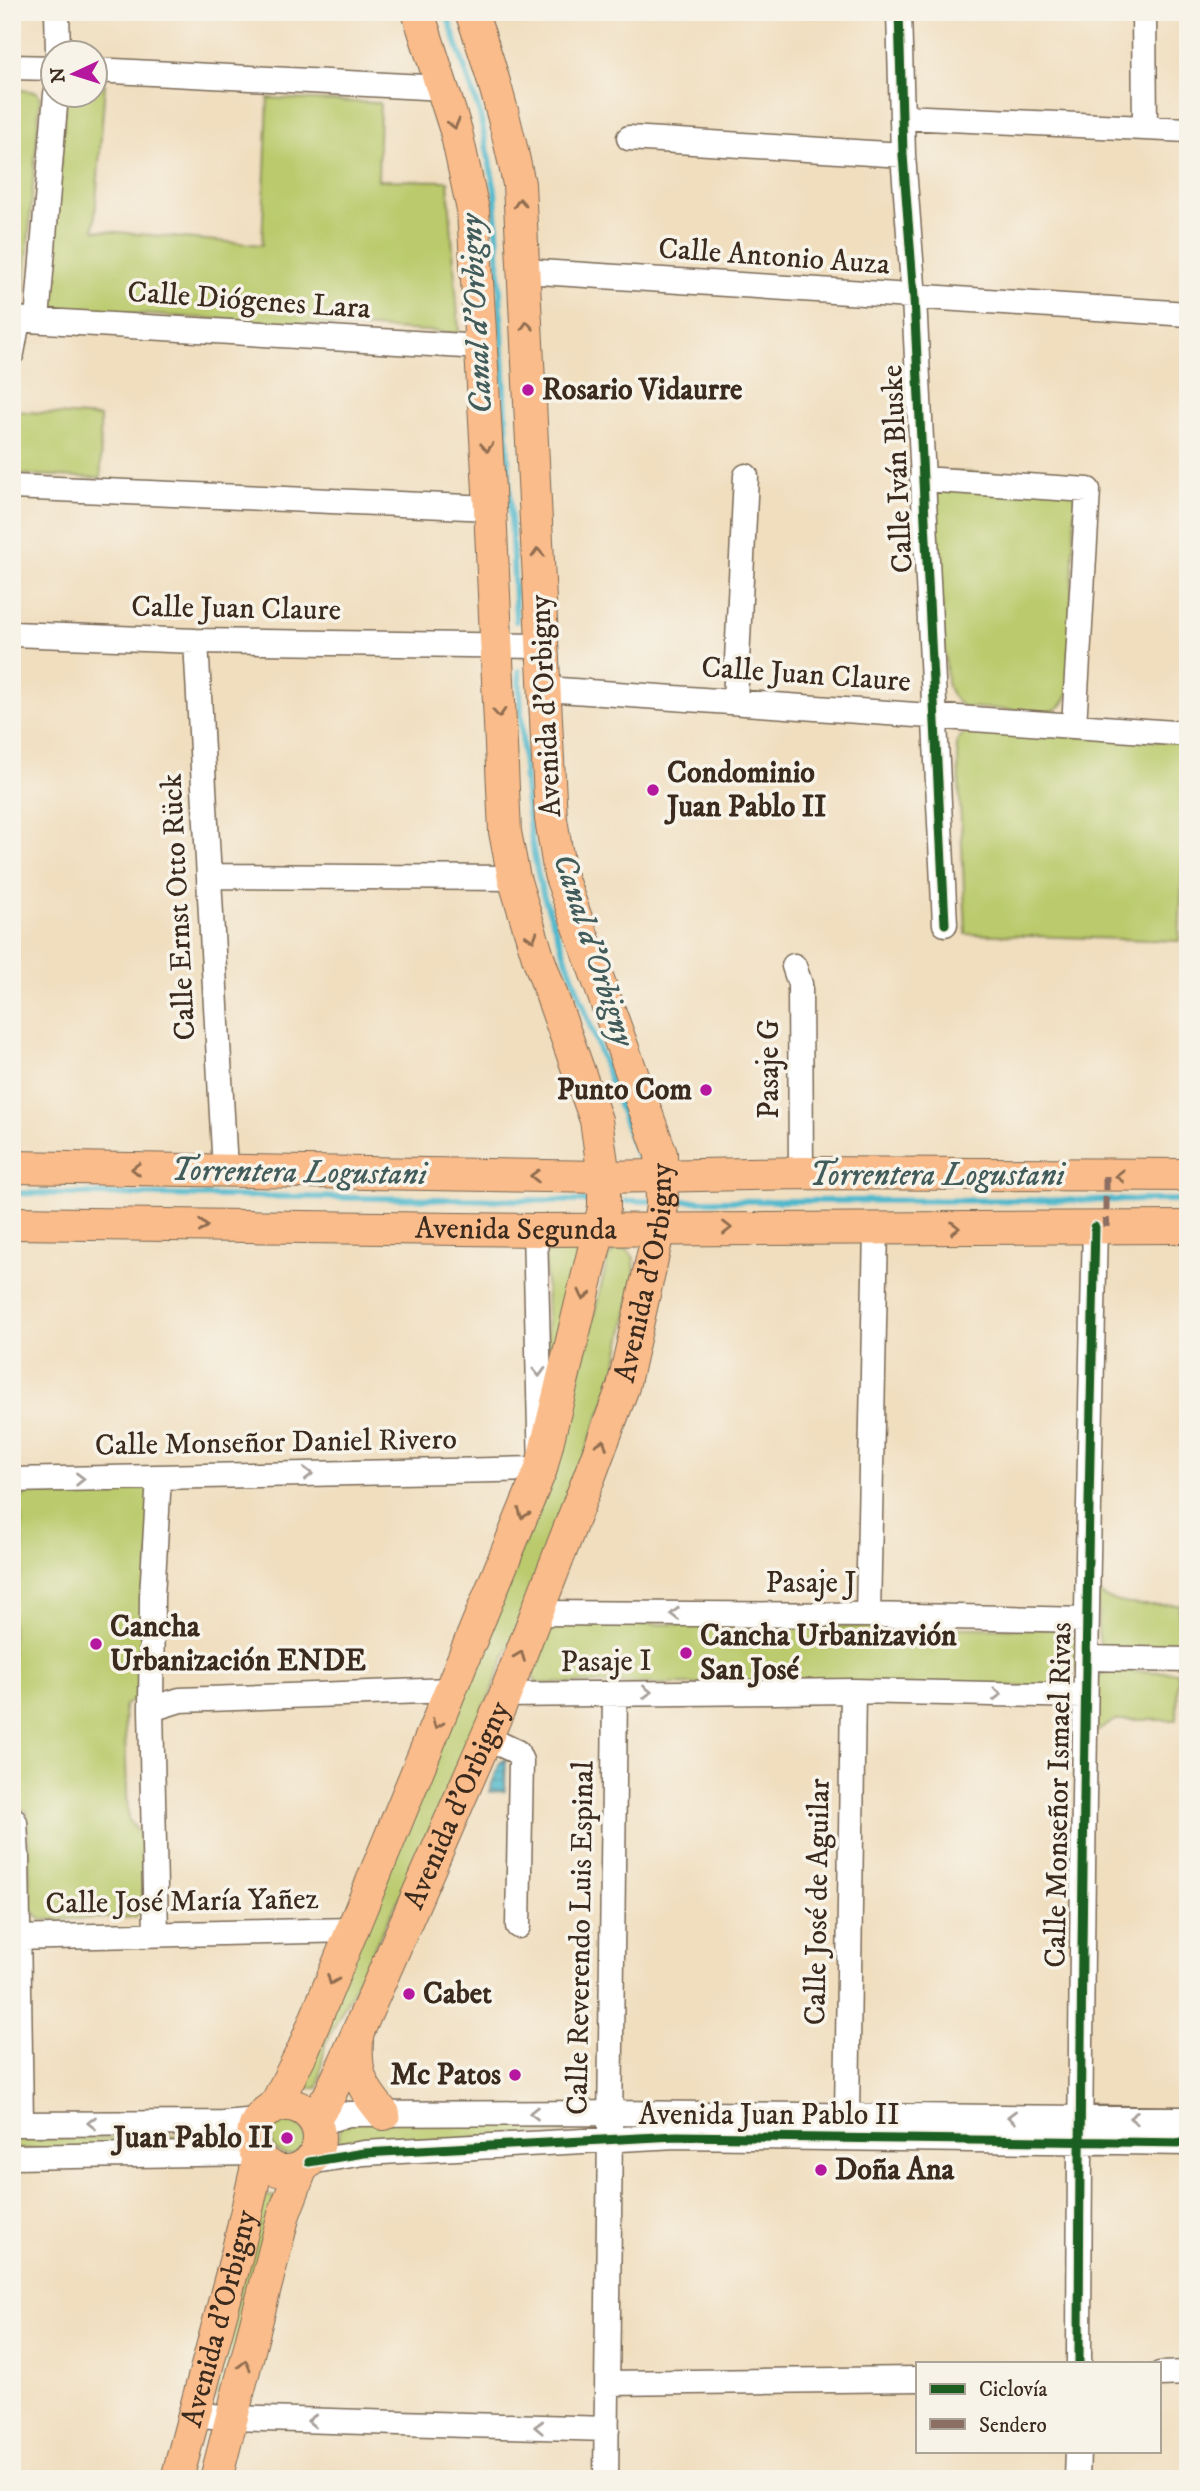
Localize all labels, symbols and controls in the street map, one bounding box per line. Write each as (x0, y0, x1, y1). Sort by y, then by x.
north arrow (38, 38, 108, 108)
text: N (46, 66, 71, 84)
one-way arrow (446, 118, 460, 130)
one-way arrow (513, 197, 528, 208)
water label: Canal d'Orbigny (452, 210, 502, 415)
street label: Calle Antonio Auza (657, 230, 891, 284)
street label: Calle Diógenes Lara (126, 274, 372, 328)
one-way arrow (520, 320, 535, 331)
street label: Calle Iván Bluske (874, 364, 922, 574)
place label: Rosario Vidaurre (542, 372, 743, 409)
marker: Rosario Vidaurre (520, 382, 536, 398)
one-way arrow (479, 442, 494, 453)
one-way arrow (530, 548, 545, 559)
street label: Calle Juan Claure (131, 589, 341, 629)
street label: Avenida d'Orbigny (522, 593, 570, 818)
street label: Calle Juan Claure (700, 649, 912, 701)
one-way arrow (491, 708, 506, 719)
place label: Condominio Juan Pablo II (664, 755, 826, 826)
street label: Calle Ernst Otto Rück (154, 772, 204, 1041)
marker: Condominio Juan Pablo II (645, 782, 661, 798)
water label: Canal d'Orbigny (543, 849, 644, 1054)
one-way arrow (524, 931, 539, 943)
street label: Pasaje G (751, 1019, 788, 1119)
place label: Punto Com (557, 1072, 692, 1109)
marker: Punto Com (698, 1082, 714, 1098)
water label: Torrentera Logustani (171, 1151, 429, 1195)
water label: Torrentera Logustani (809, 1156, 1066, 1196)
one-way arrow (131, 1161, 141, 1177)
street label: Avenida d'Orbigny (606, 1162, 681, 1386)
one-way arrow (530, 1168, 541, 1183)
one-way arrow (1114, 1168, 1125, 1183)
street label: Avenida Segunda (415, 1210, 617, 1249)
one-way arrow (198, 1218, 209, 1233)
one-way arrow (722, 1220, 733, 1236)
one-way arrow (950, 1220, 960, 1236)
one-way arrow (578, 1289, 593, 1301)
one-way arrow (531, 1366, 546, 1377)
street label: Calle Monseñor Daniel Rivero (95, 1421, 457, 1465)
one-way arrow (593, 1438, 607, 1450)
one-way arrow (303, 1466, 314, 1482)
one-way arrow (76, 1471, 86, 1487)
one-way arrow (518, 1507, 532, 1519)
street label: Pasaje J (765, 1565, 857, 1602)
one-way arrow (669, 1606, 679, 1622)
place label: Cancha Urbanización ENDE (110, 1609, 366, 1680)
place label: Cancha Urbanizavión San José (700, 1618, 957, 1689)
street label: Calle Monseñor Ismael Rivas (1037, 1622, 1081, 1968)
marker: Cancha Urbanización ENDE (88, 1636, 104, 1652)
street label: Pasaje I (560, 1643, 652, 1681)
marker: Cancha Urbanizavión San José (678, 1645, 694, 1661)
one-way arrow (511, 1651, 525, 1663)
one-way arrow (642, 1685, 653, 1700)
one-way arrow (992, 1686, 1003, 1702)
street label: Avenida d'Orbigny (395, 1695, 519, 1915)
one-way arrow (431, 1717, 445, 1729)
street label: Calle Reverendo Luis Espinal (559, 1761, 603, 2115)
street label: Calle José de Aguilar (797, 1778, 839, 2026)
street label: Calle José María Yañez (45, 1881, 319, 1923)
one-way arrow (326, 1973, 340, 1985)
place label: Cabet (423, 1976, 492, 2013)
marker: Cabet (401, 1986, 417, 2002)
place label: Mc Patos (390, 2057, 501, 2094)
marker: Mc Patos (507, 2067, 523, 2083)
street label: Avenida Juan Pablo II (638, 2097, 900, 2134)
one-way arrow (528, 2105, 539, 2121)
one-way arrow (1006, 2109, 1017, 2125)
one-way arrow (1128, 2110, 1139, 2126)
one-way arrow (87, 2115, 97, 2131)
place label: Juan Pablo II (111, 2120, 273, 2157)
marker: Juan Pablo II (279, 2130, 295, 2146)
place label: Doña Ana (835, 2152, 956, 2189)
marker: Doña Ana (813, 2162, 829, 2178)
street label: Avenida d'Orbigny (173, 2206, 265, 2431)
one-way arrow (237, 2359, 252, 2371)
legend (916, 2362, 1162, 2452)
text: Ciclovía (979, 2377, 1047, 2403)
one-way arrow (306, 2413, 317, 2428)
text: Sendero (979, 2413, 1047, 2439)
one-way arrow (533, 2419, 544, 2435)

